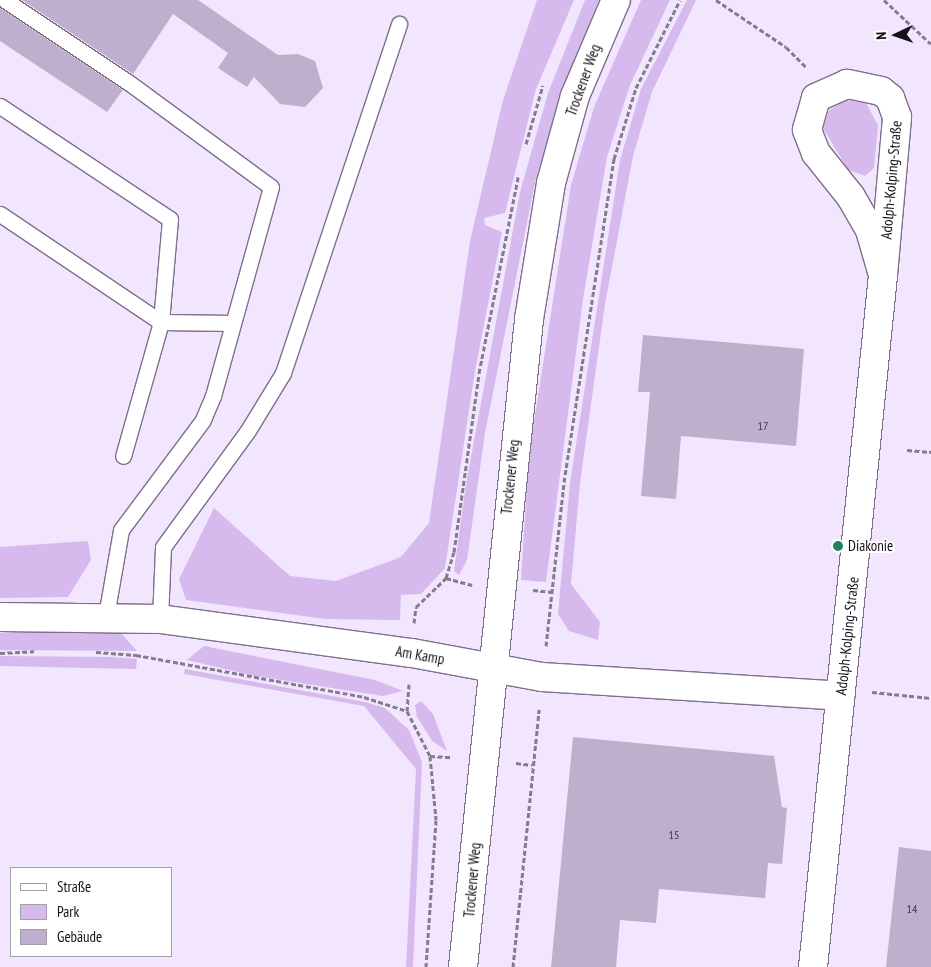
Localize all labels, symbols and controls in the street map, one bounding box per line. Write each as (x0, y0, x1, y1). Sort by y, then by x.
north arrow (871, 10, 921, 60)
text: N (872, 32, 890, 40)
street label: Trockener Weg (562, 42, 604, 118)
street label: Adolph-Kolping-Straße (877, 120, 905, 240)
house number: 17 (758, 419, 768, 433)
street label: Trockener Weg (497, 439, 523, 515)
place label: Diakonie (848, 537, 893, 555)
marker: Diakonie (832, 540, 844, 552)
street label: Adolph-Kolping-Straße (832, 576, 862, 696)
street label: Am Kamp (394, 642, 446, 668)
house number: 15 (669, 828, 679, 842)
street label: Trockener Weg (460, 842, 484, 918)
legend (10, 867, 172, 957)
text: Straße (57, 877, 91, 896)
text: Park (57, 902, 79, 921)
house number: 14 (907, 902, 917, 916)
text: Gebäude (57, 927, 102, 946)

